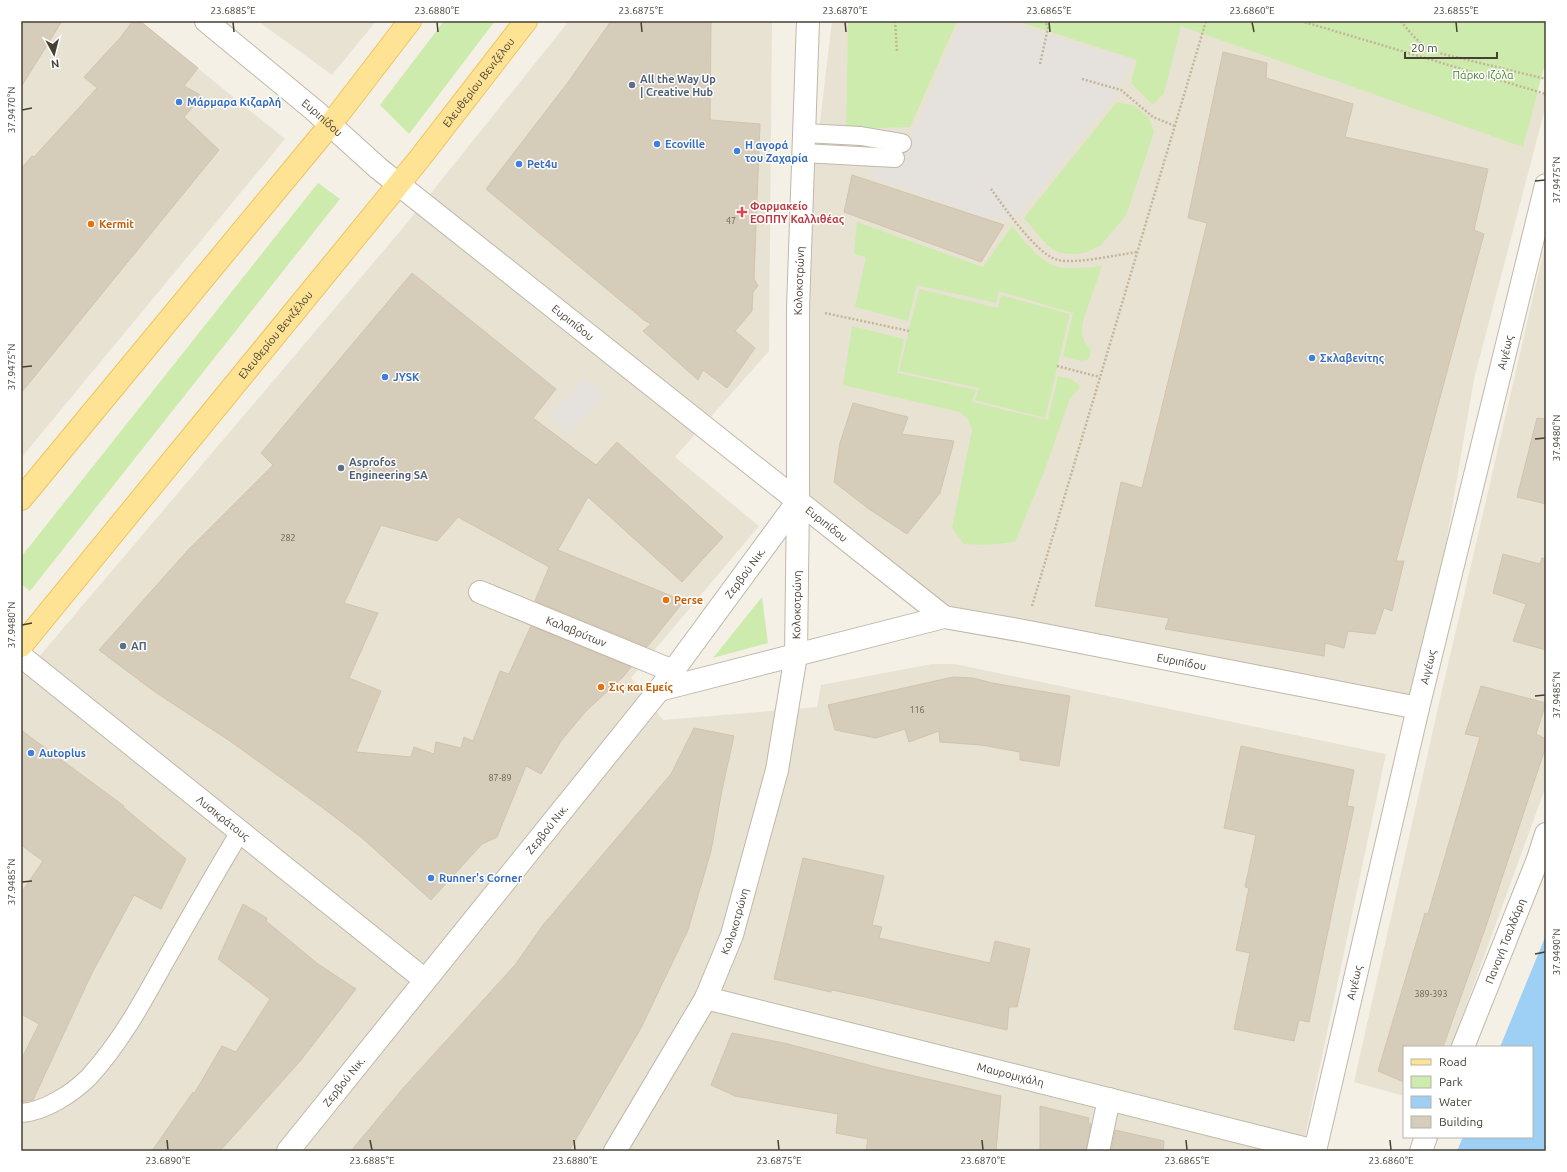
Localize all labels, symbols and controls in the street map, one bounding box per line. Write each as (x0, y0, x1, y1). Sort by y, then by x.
text: 23.6885°E (210, 5, 256, 16)
text: 23.6880°E (414, 5, 460, 16)
text: 23.6875°E (618, 5, 664, 16)
text: 23.6870°E (822, 5, 868, 16)
text: 23.6865°E (1026, 5, 1072, 16)
text: 23.6860°E (1229, 5, 1275, 16)
text: 23.6855°E (1433, 5, 1479, 16)
north arrow (34, 34, 74, 74)
scale bar (1405, 34, 1497, 60)
street label: Ελευθερίου Βενιζέλου (440, 35, 517, 129)
text: 20 m (1411, 41, 1438, 54)
text: N (50, 57, 60, 70)
park label: Πάρκο Ιζόλα (1452, 69, 1514, 81)
place label: All the Way Up | Creative Hub (640, 73, 716, 98)
marker: All the Way Up | Creative Hub (627, 80, 637, 90)
text: 37.9470°N (6, 87, 17, 133)
place label: Μάρμαρα Κιζαρλή (187, 96, 281, 108)
street label: Ευριπίδου (299, 96, 345, 139)
marker: Μάρμαρα Κιζαρλή (174, 97, 184, 107)
place label: Ecoville (665, 138, 705, 150)
marker: Ecoville (652, 139, 662, 149)
place label: Η αγορά του Ζαχαρία (745, 139, 808, 164)
marker: Η αγορά του Ζαχαρία (732, 146, 742, 156)
text: 37.9475°N (1551, 157, 1562, 203)
place label: Pet4u (527, 158, 558, 170)
marker: Pet4u (514, 159, 524, 169)
place label: Φαρμακείο ΕΟΠΠΥ Καλλιθέας (750, 200, 845, 226)
marker: Φαρμακείο ΕΟΠΠΥ Καλλιθέας (737, 207, 747, 217)
house number: 47 (726, 216, 736, 226)
place label: Kermit (99, 218, 134, 230)
marker: Kermit (86, 219, 96, 229)
street label: Κολοκοτρώνη (792, 246, 806, 315)
street label: Ελευθερίου Βενιζέλου (236, 289, 315, 381)
street label: Ευριπίδου (549, 302, 596, 343)
street label: Αιγέως (1495, 334, 1516, 371)
text: 37.9475°N (6, 344, 17, 390)
place label: Σκλαβενίτης (1320, 352, 1385, 365)
marker: Σκλαβενίτης (1307, 353, 1317, 363)
place label: JYSK (393, 371, 420, 383)
marker: JYSK (380, 372, 390, 382)
text: 37.9480°N (1551, 415, 1562, 461)
place label: Asprofos Engineering SA (349, 456, 428, 481)
marker: Asprofos Engineering SA (336, 463, 346, 473)
street label: Ευριπίδου (803, 504, 850, 544)
house number: 282 (280, 533, 296, 543)
street label: Ζερβού Νικ. (723, 545, 768, 601)
street label: Κολοκοτρώνη (790, 570, 803, 639)
place label: Perse (674, 594, 703, 606)
marker: Perse (661, 595, 671, 605)
text: 37.9480°N (6, 602, 17, 648)
street label: Καλαβρύτων (544, 614, 609, 649)
place label: ΑΠ (131, 640, 147, 652)
marker: ΑΠ (118, 641, 128, 651)
street label: Αιγέως (1418, 649, 1439, 685)
street label: Ευριπίδου (1156, 651, 1207, 672)
text: 37.9485°N (1551, 672, 1562, 718)
place label: Σις και Εμείς (609, 681, 674, 694)
marker: Σις και Εμείς (596, 682, 606, 692)
house number: 116 (909, 705, 925, 715)
place label: Autoplus (39, 747, 86, 759)
marker: Autoplus (26, 748, 36, 758)
house number: 87-89 (489, 773, 511, 783)
street label: Λυσικράτους (194, 793, 252, 844)
street label: Ζερβού Νικ. (524, 802, 570, 856)
text: 37.9485°N (6, 859, 17, 905)
place label: Runner's Corner (439, 872, 523, 884)
marker: Runner's Corner (426, 873, 436, 883)
street label: Κολοκοτρώνη (719, 887, 750, 956)
street label: Παναγή Τσαλδάρη (1483, 897, 1528, 985)
text: 37.9490°N (1551, 929, 1562, 975)
street label: Αιγέως (1344, 964, 1365, 1001)
house number: 389-393 (1414, 989, 1448, 999)
legend (1403, 1046, 1533, 1138)
street label: Ζερβού Νικ. (320, 1055, 367, 1109)
text: Road (1439, 1055, 1467, 1068)
street label: Μαυρομιχάλη (976, 1060, 1045, 1089)
text: Park (1439, 1075, 1463, 1088)
text: Water (1439, 1095, 1472, 1108)
text: Building (1439, 1115, 1483, 1128)
text: 23.6890°E (145, 1155, 191, 1166)
text: 23.6885°E (349, 1155, 395, 1166)
text: 23.6880°E (552, 1155, 598, 1166)
text: 23.6875°E (756, 1155, 802, 1166)
text: 23.6870°E (960, 1155, 1006, 1166)
text: 23.6865°E (1164, 1155, 1210, 1166)
text: 23.6860°E (1368, 1155, 1414, 1166)

